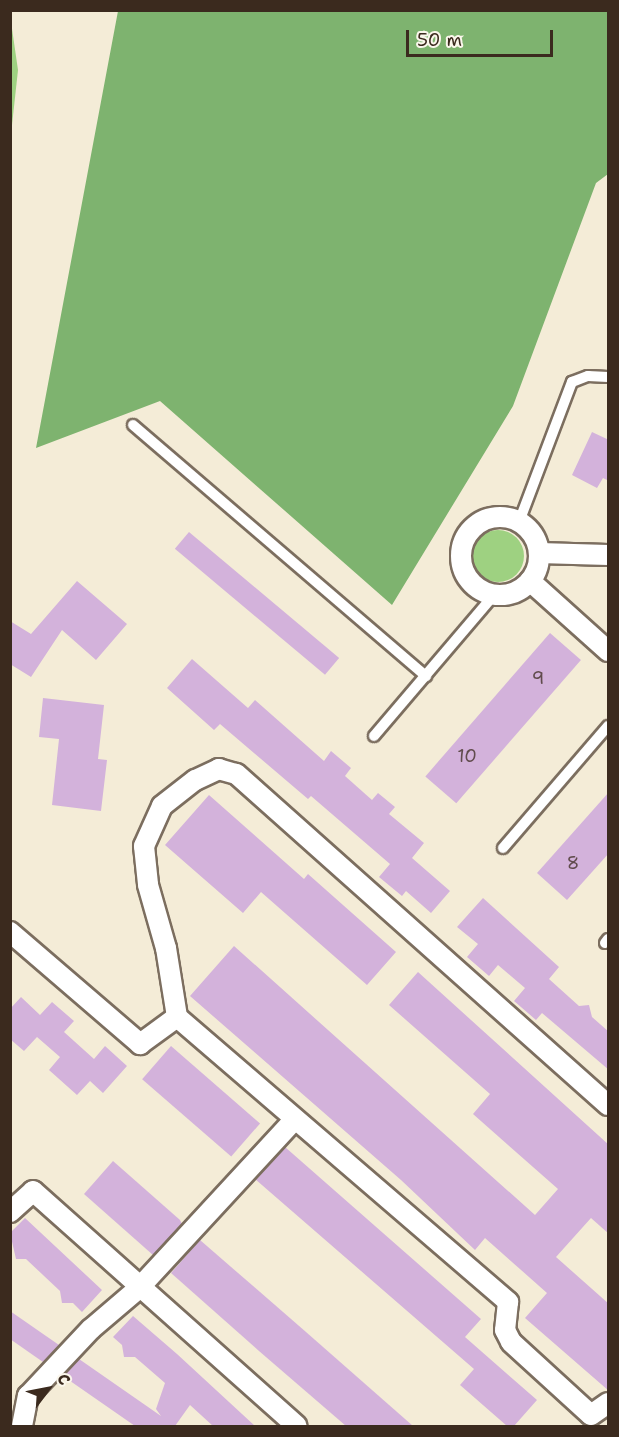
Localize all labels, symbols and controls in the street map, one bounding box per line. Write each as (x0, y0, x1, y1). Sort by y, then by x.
scale bar (409, 18, 556, 56)
text: 50 m (417, 28, 462, 52)
house number: 9 (532, 667, 544, 689)
house number: 10 (457, 745, 477, 767)
house number: 8 (567, 852, 579, 874)
north arrow (18, 1359, 78, 1419)
text: С (52, 1369, 75, 1389)

